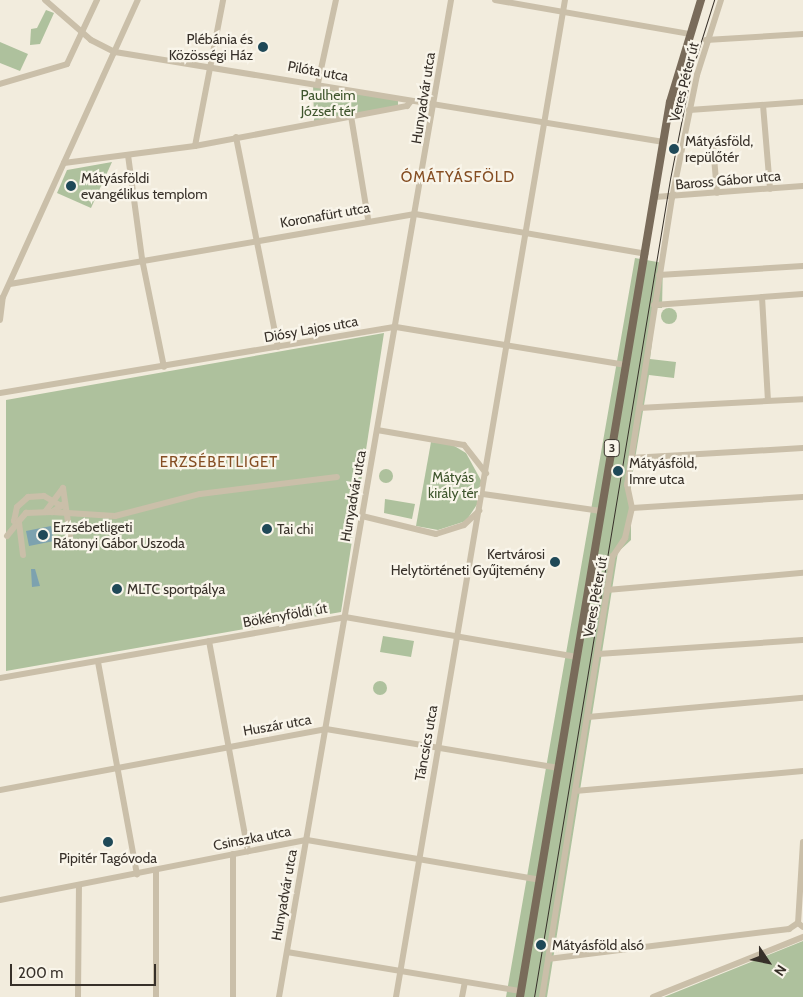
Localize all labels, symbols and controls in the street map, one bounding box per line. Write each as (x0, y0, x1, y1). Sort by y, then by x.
place label: Plébánia és Közösségi Ház (169, 31, 253, 64)
street label: Veres Péter út (666, 40, 702, 124)
marker: Plébánia és Közösségi Ház (257, 41, 269, 53)
street label: Hunyadvár utca (407, 51, 439, 145)
street label: Pilóta utca (286, 57, 350, 85)
park label: Paulheim József tér (300, 87, 356, 120)
place label: Mátyásföld, repülőtér (685, 133, 753, 166)
marker: Mátyásföld, repülőtér (667, 142, 681, 156)
street label: Baross Gábor utca (674, 167, 782, 193)
district label: ÓMÁTYÁSFÖLD (399, 169, 517, 187)
place label: Mátyásföldi evangélikus templom (81, 170, 208, 202)
marker: Mátyásföldi evangélikus templom (65, 180, 77, 192)
street label: Koronafürt utca (279, 199, 371, 231)
street label: Diósy Lajos utca (263, 312, 359, 346)
road number: 3 (603, 438, 621, 458)
street label: Hunyadvár utca (337, 449, 369, 543)
district label: ERZSÉBETLIGET (158, 454, 280, 472)
place label: Mátyásföld, Imre utca (629, 455, 697, 488)
marker: Mátyásföld, Imre utca (611, 464, 625, 478)
park label: Mátyás király tér (428, 469, 478, 502)
place label: Erzsébetligeti Rátonyi Gábor Uszoda (53, 519, 185, 552)
place label: Tai chi (277, 521, 313, 537)
marker: Tai chi (261, 523, 273, 535)
marker: Erzsébetligeti Rátonyi Gábor Uszoda (37, 529, 49, 541)
place label: Kertvárosi Helytörténeti Gyűjtemény (391, 546, 545, 578)
street label: Veres Péter út (580, 555, 610, 639)
marker: Kertvárosi Helytörténeti Gyűjtemény (549, 556, 561, 568)
place label: MLTC sportpálya (127, 581, 225, 597)
marker: MLTC sportpálya (111, 583, 123, 595)
street label: Bökényföldi út (242, 599, 328, 631)
street label: Táncsics utca (411, 704, 441, 782)
street label: Huszár utca (242, 711, 312, 739)
street label: Csinszka utca (212, 822, 292, 854)
marker: Pipitér Tagóvoda (102, 836, 114, 848)
street label: Hunyadvár utca (268, 848, 300, 942)
place label: Pipitér Tagóvoda (59, 850, 157, 866)
place label: Mátyásföld alsó (552, 937, 644, 953)
north arrow (743, 937, 793, 987)
marker: Mátyásföld alsó (534, 938, 548, 952)
scale bar (12, 954, 159, 986)
text: N (770, 961, 791, 980)
text: 200 m (18, 964, 63, 982)

